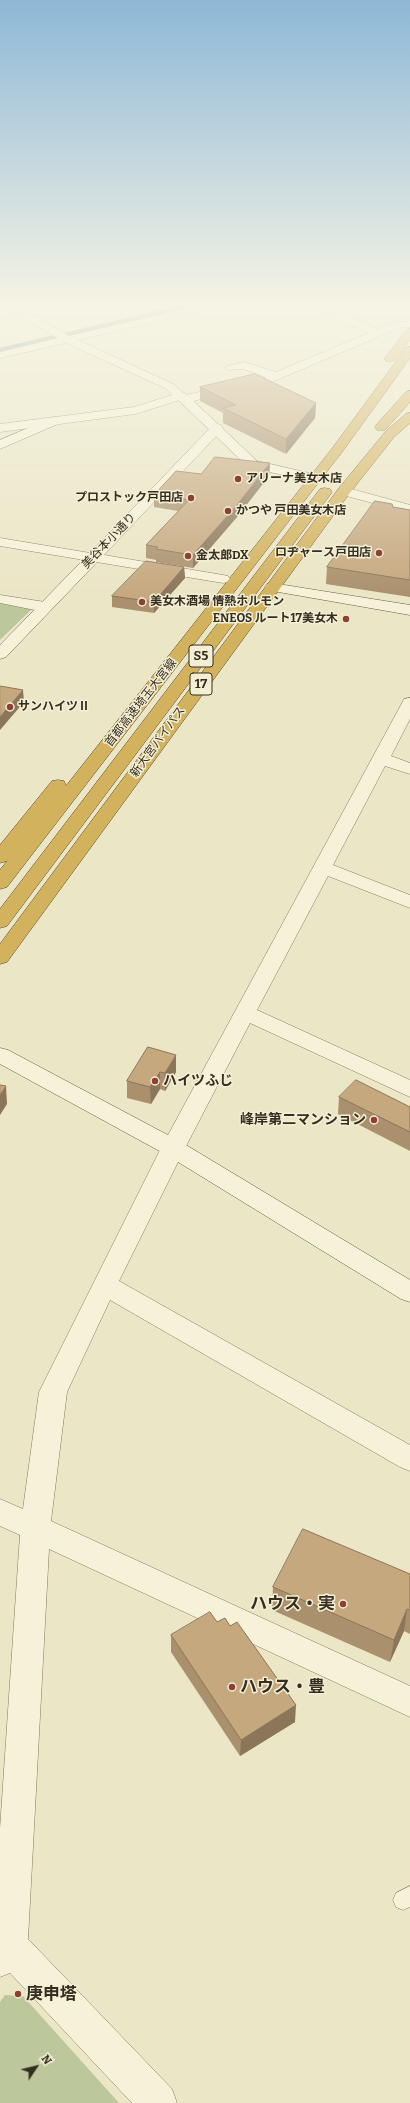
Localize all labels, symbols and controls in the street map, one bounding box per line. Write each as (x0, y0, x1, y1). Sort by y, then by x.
place label: アリーナ美女木店 (246, 472, 342, 486)
marker: アリーナ美女木店 (233, 474, 243, 484)
place label: プロストック戸田店 (75, 491, 183, 505)
marker: プロストック戸田店 (186, 493, 196, 503)
place label: かつや 戸田美女木店 (236, 504, 346, 518)
marker: かつや 戸田美女木店 (223, 506, 233, 516)
street label: 美谷本小通り (79, 510, 139, 572)
place label: ロヂャース戸田店 (275, 546, 371, 560)
marker: ロヂャース戸田店 (374, 548, 384, 558)
place label: 金太郎DX (196, 549, 249, 563)
marker: 金太郎DX (183, 551, 193, 561)
place label: 美女木酒場 情熱ホルモン (150, 595, 284, 609)
marker: 美女木酒場 情熱ホルモン (137, 597, 147, 607)
place label: ENEOS ルート17美女木 (213, 612, 338, 626)
marker: ENEOS ルート17美女木 (341, 614, 351, 624)
road number: S5 (189, 645, 213, 667)
street label: 首都高速埼玉大宮線 (102, 656, 180, 750)
road number: 17 (190, 673, 212, 695)
place label: サンハイツⅡ (18, 700, 90, 714)
marker: サンハイツⅡ (5, 702, 15, 712)
street label: 新大宮バイパス (127, 704, 189, 780)
place label: ハイツふじ (163, 1073, 233, 1089)
marker: ハイツふじ (150, 1076, 160, 1086)
place label: 峰岸第二マンション (240, 1112, 366, 1128)
marker: 峰岸第二マンション (369, 1115, 379, 1125)
place label: ハウス・実 (250, 1594, 335, 1614)
marker: ハウス・実 (338, 1599, 348, 1609)
place label: ハウス・豊 (240, 1677, 325, 1697)
marker: ハウス・豊 (227, 1682, 237, 1692)
place label: 庚申塔 (26, 1984, 77, 2004)
marker: 庚申塔 (13, 1989, 23, 1999)
north arrow (16, 2047, 56, 2087)
text: N (38, 2053, 54, 2067)

